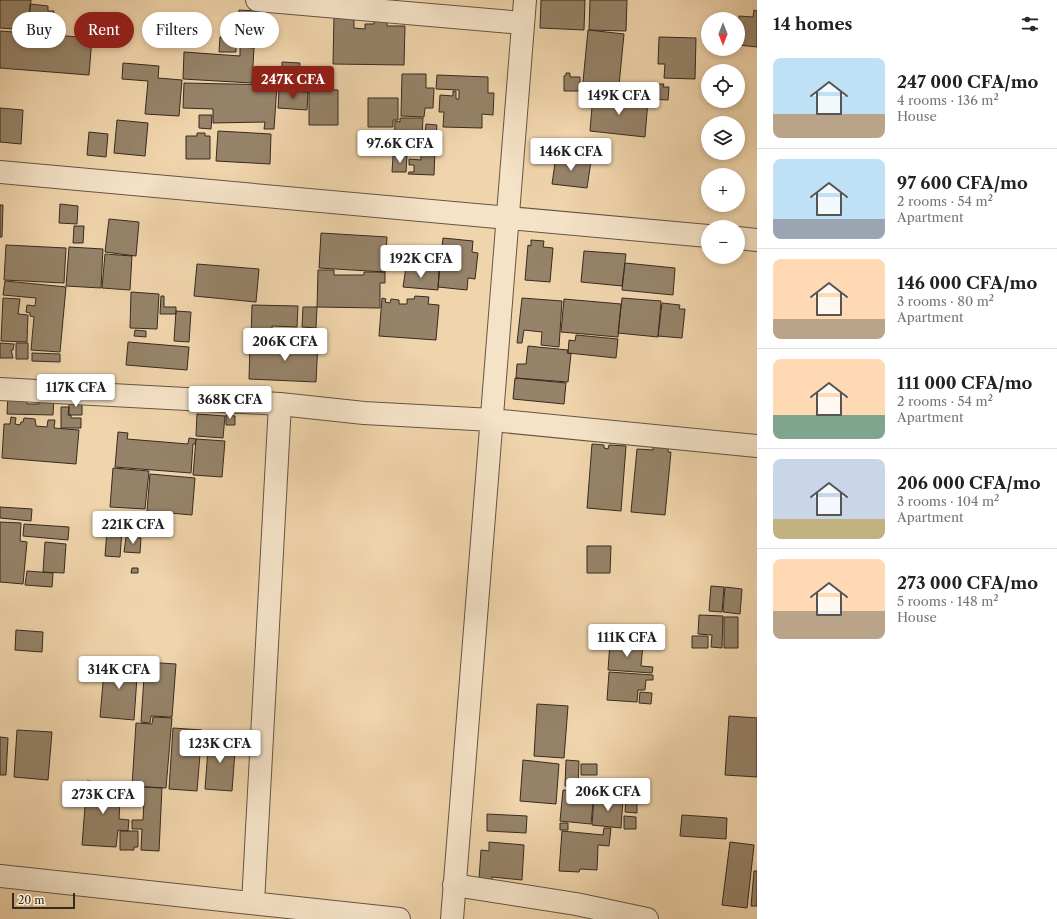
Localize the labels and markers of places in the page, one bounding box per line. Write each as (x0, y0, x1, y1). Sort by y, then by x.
pin: 247K CFA (252, 66, 334, 100)
pin: 149K CFA (578, 82, 660, 116)
pin: 97.6K CFA (354, 130, 446, 164)
pin: 146K CFA (530, 138, 612, 172)
pin: 192K CFA (380, 245, 462, 279)
pin: 206K CFA (244, 328, 326, 362)
pin: 117K CFA (35, 374, 117, 408)
pin: 368K CFA (189, 386, 271, 420)
pin: 221K CFA (92, 511, 174, 545)
pin: 111K CFA (586, 624, 668, 658)
pin: 314K CFA (78, 656, 160, 690)
pin: 123K CFA (179, 730, 261, 764)
pin: 206K CFA (567, 778, 649, 812)
pin: 273K CFA (62, 781, 144, 815)

